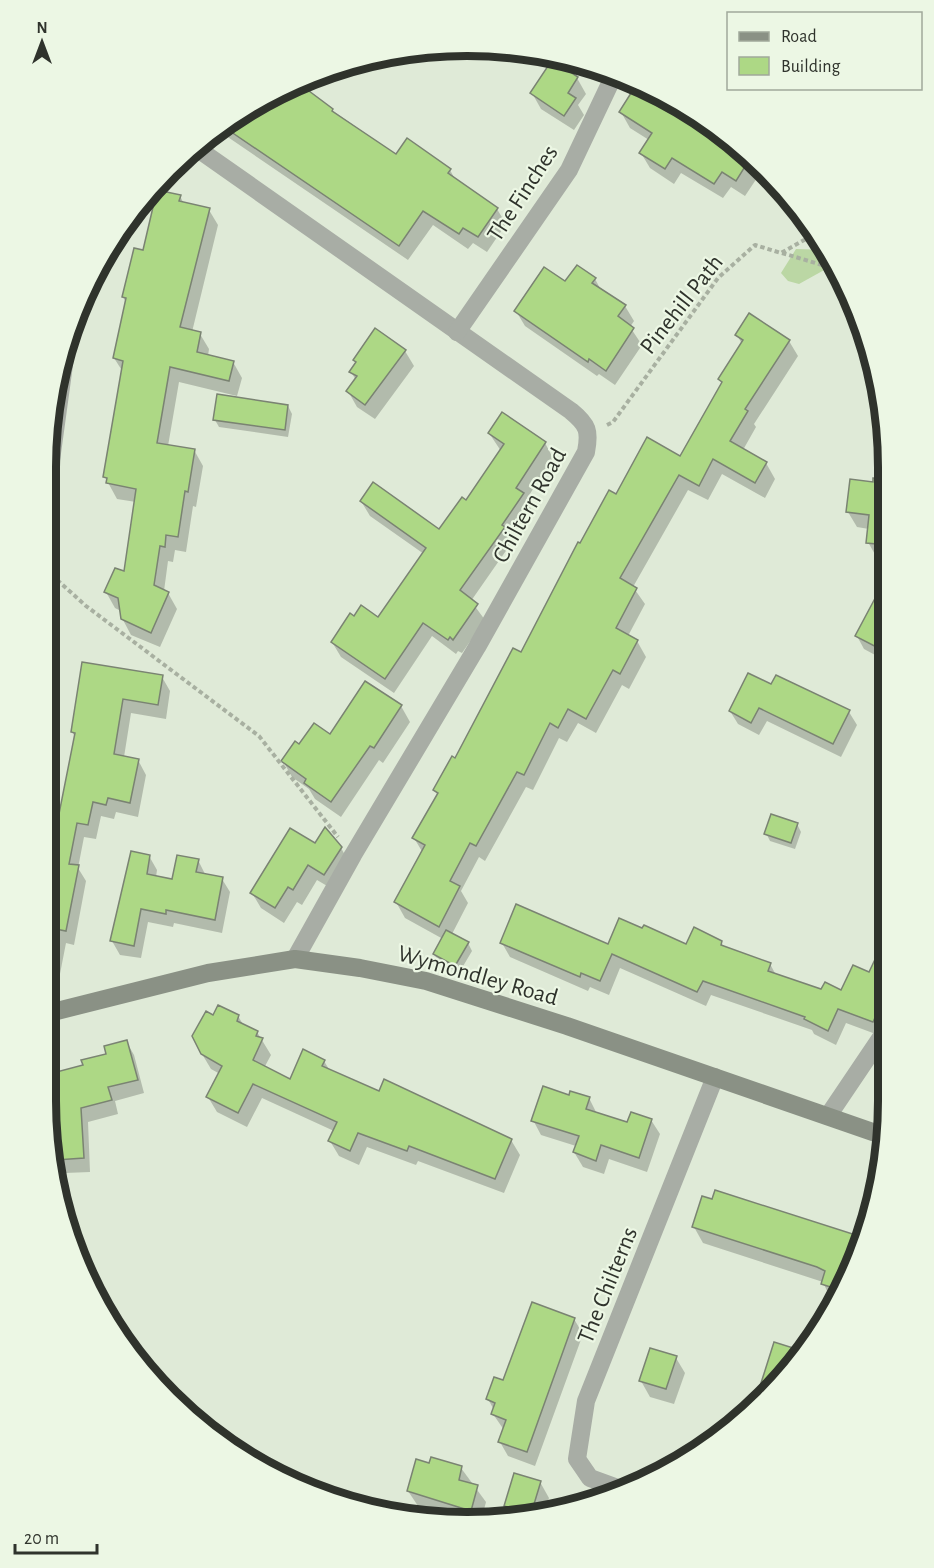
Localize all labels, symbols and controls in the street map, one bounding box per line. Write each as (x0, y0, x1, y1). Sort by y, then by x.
north arrow (12, 12, 72, 72)
legend (727, 12, 922, 90)
text: N (36, 20, 48, 36)
text: Road (781, 28, 817, 46)
text: Building (781, 58, 841, 76)
street label: The Finches (483, 141, 563, 246)
street label: Pinehill Path (636, 250, 728, 359)
street label: Chiltern Road (489, 444, 571, 567)
street label: Wymondley Road (395, 942, 561, 1010)
street label: The Chilterns (574, 1224, 642, 1347)
scale bar (15, 1517, 98, 1555)
text: 20 m (24, 1530, 59, 1548)

